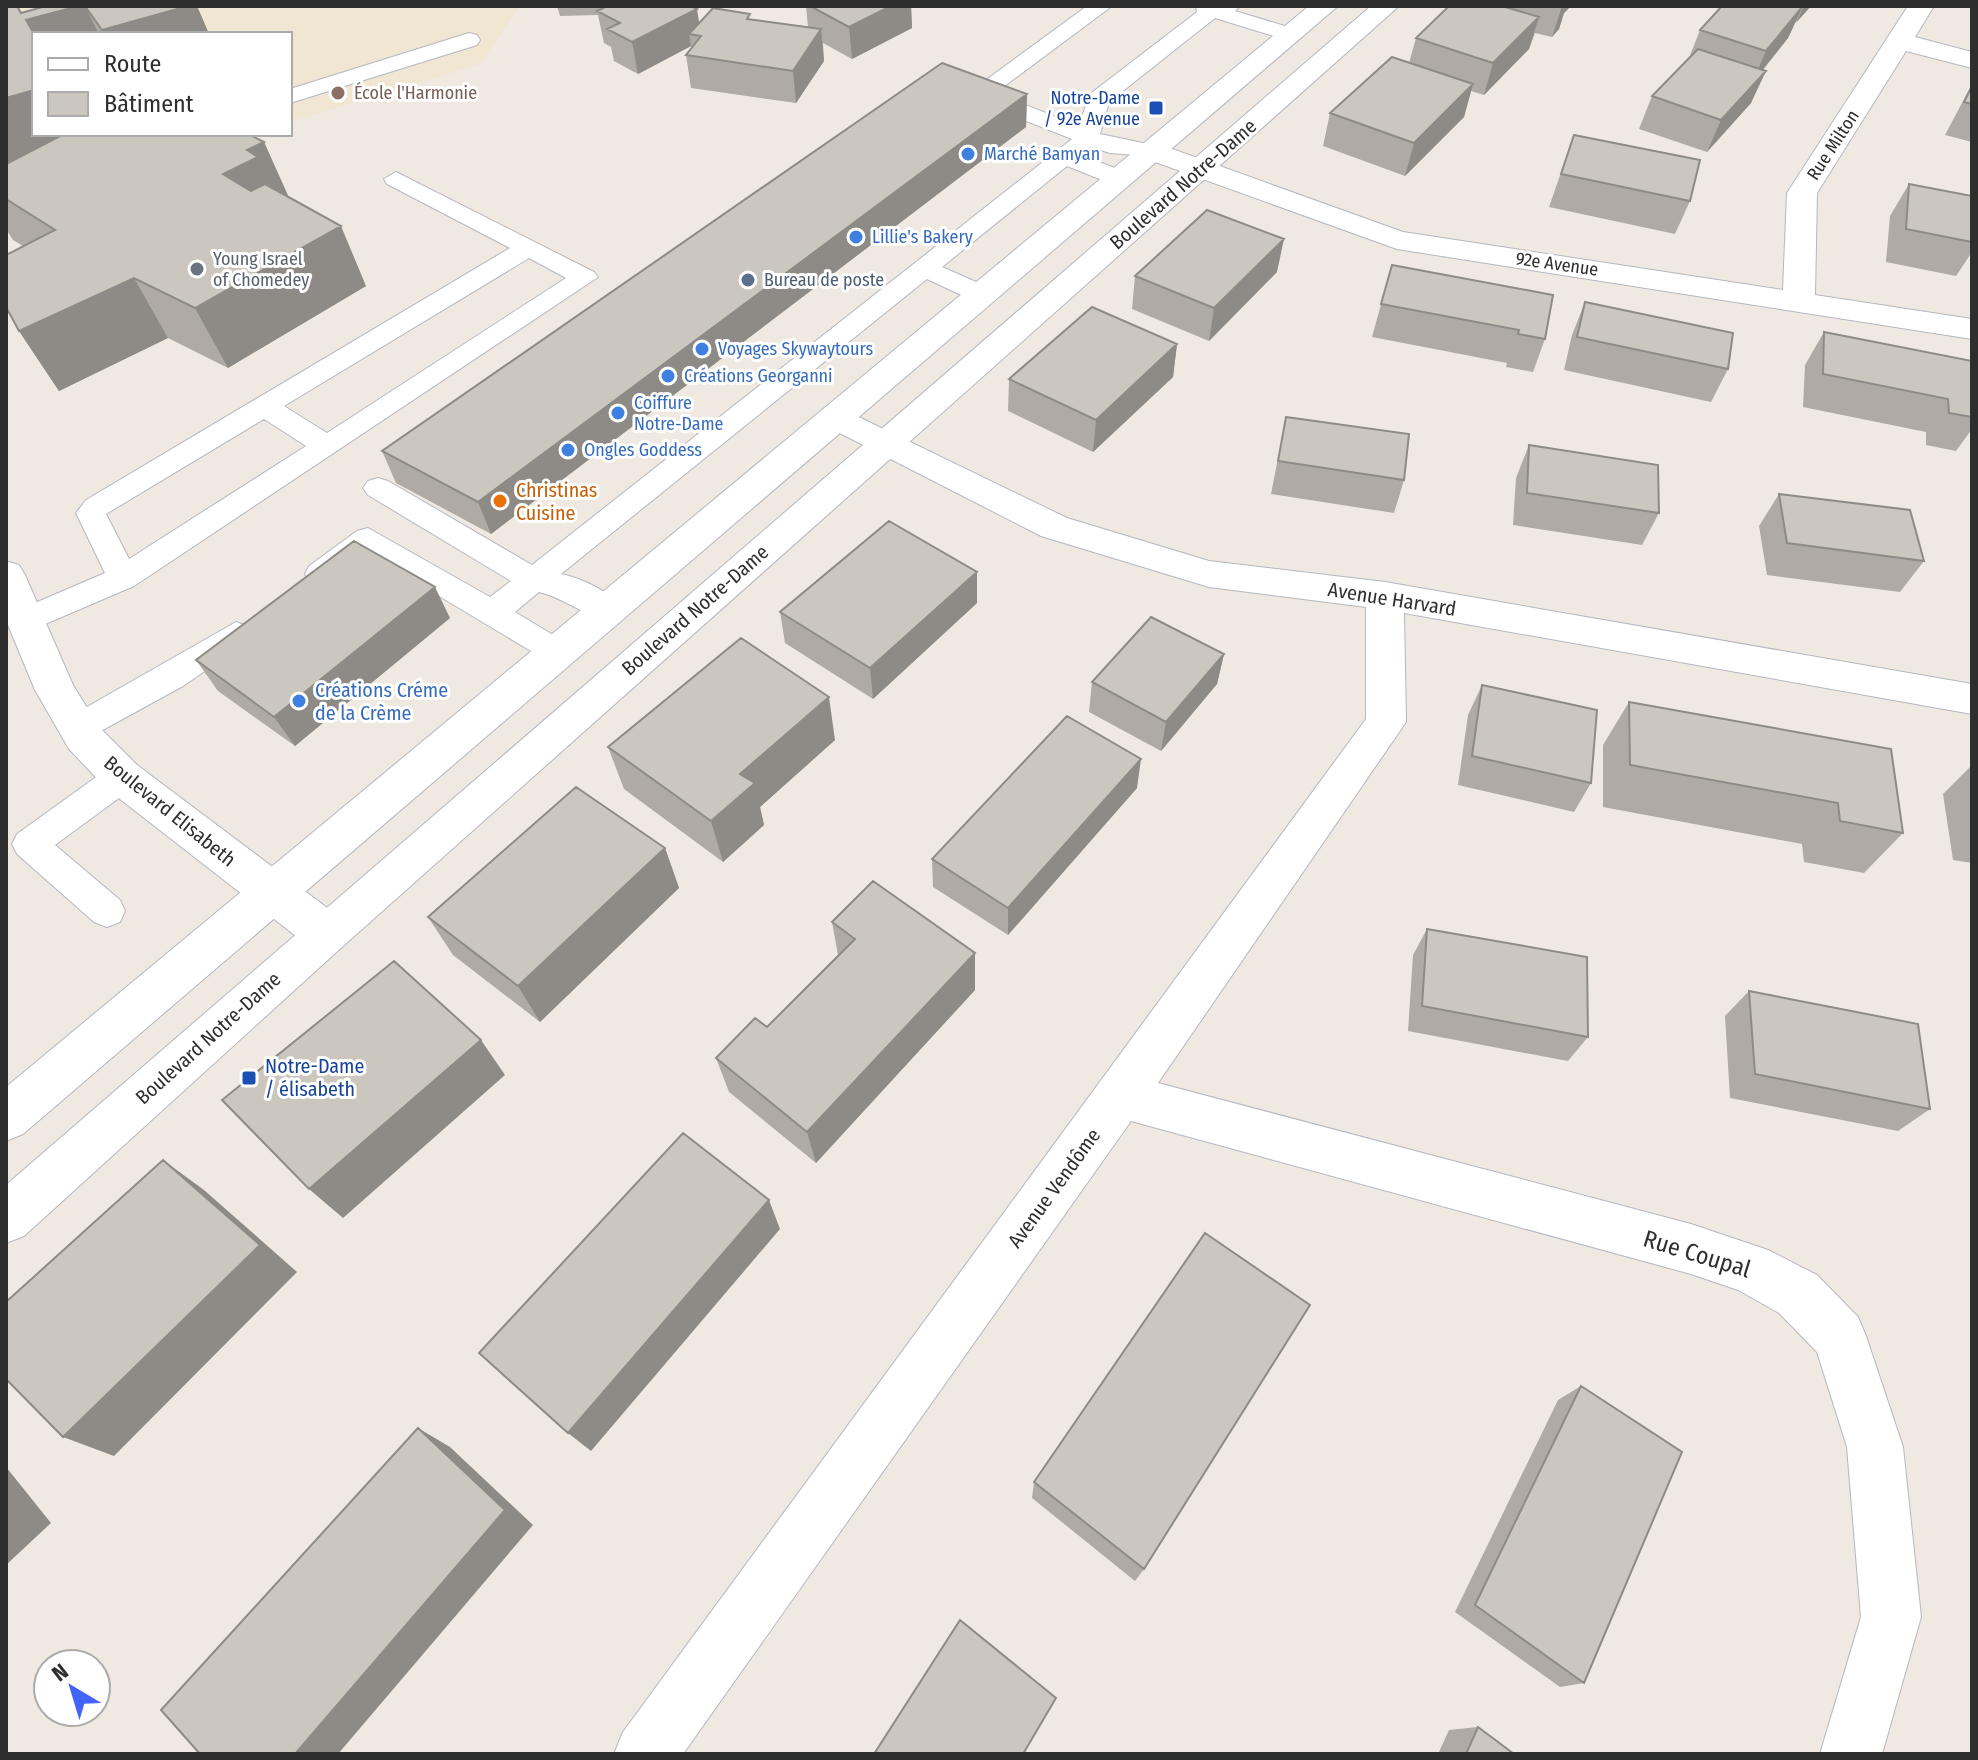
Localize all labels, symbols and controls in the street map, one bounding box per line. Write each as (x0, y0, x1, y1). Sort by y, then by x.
legend (32, 32, 292, 136)
text: Route (104, 50, 161, 78)
place label: École l'Harmonie (354, 81, 477, 104)
marker: École l'Harmonie (329, 84, 347, 102)
place label: Notre-Dame / 92e Avenue (1044, 87, 1140, 130)
text: Bâtiment (104, 90, 194, 118)
marker: Notre-Dame / 92e Avenue (1147, 99, 1165, 117)
street label: Rue Milton (1802, 106, 1864, 184)
street label: Boulevard Notre-Dame (1105, 114, 1261, 254)
place label: Marché Bamyan (984, 143, 1100, 165)
marker: Marché Bamyan (959, 145, 977, 163)
place label: Lillie's Bakery (872, 226, 973, 248)
marker: Lillie's Bakery (847, 228, 865, 246)
street label: 92e Avenue (1514, 247, 1600, 281)
place label: Young Israel of Chomedey (213, 248, 309, 291)
marker: Young Israel of Chomedey (188, 260, 206, 278)
place label: Bureau de poste (764, 269, 884, 291)
marker: Bureau de poste (739, 271, 757, 289)
place label: Voyages Skywaytours (718, 338, 874, 360)
marker: Voyages Skywaytours (693, 340, 711, 358)
place label: Créations Georganni (684, 365, 833, 387)
marker: Créations Georganni (659, 367, 677, 385)
place label: Coiffure Notre-Dame (634, 392, 724, 435)
marker: Coiffure Notre-Dame (609, 404, 627, 422)
place label: Ongles Goddess (584, 439, 702, 461)
marker: Ongles Goddess (559, 441, 577, 459)
place label: Christinas Cuisine (516, 478, 597, 525)
marker: Christinas Cuisine (491, 492, 509, 510)
street label: Boulevard Notre-Dame (617, 540, 773, 680)
street label: Avenue Harvard (1326, 577, 1458, 621)
place label: Créations Créme de la Crème (315, 678, 448, 725)
marker: Créations Créme de la Crème (290, 692, 308, 710)
street label: Boulevard Elisabeth (99, 751, 241, 871)
street label: Boulevard Notre-Dame (131, 967, 285, 1109)
place label: Notre-Dame / élisabeth (265, 1054, 364, 1101)
marker: Notre-Dame / élisabeth (240, 1069, 258, 1087)
street label: Avenue Vendôme (1003, 1124, 1105, 1252)
street label: Rue Coupal (1640, 1224, 1754, 1284)
north arrow (32, 1648, 112, 1728)
text: N (46, 1658, 74, 1687)

